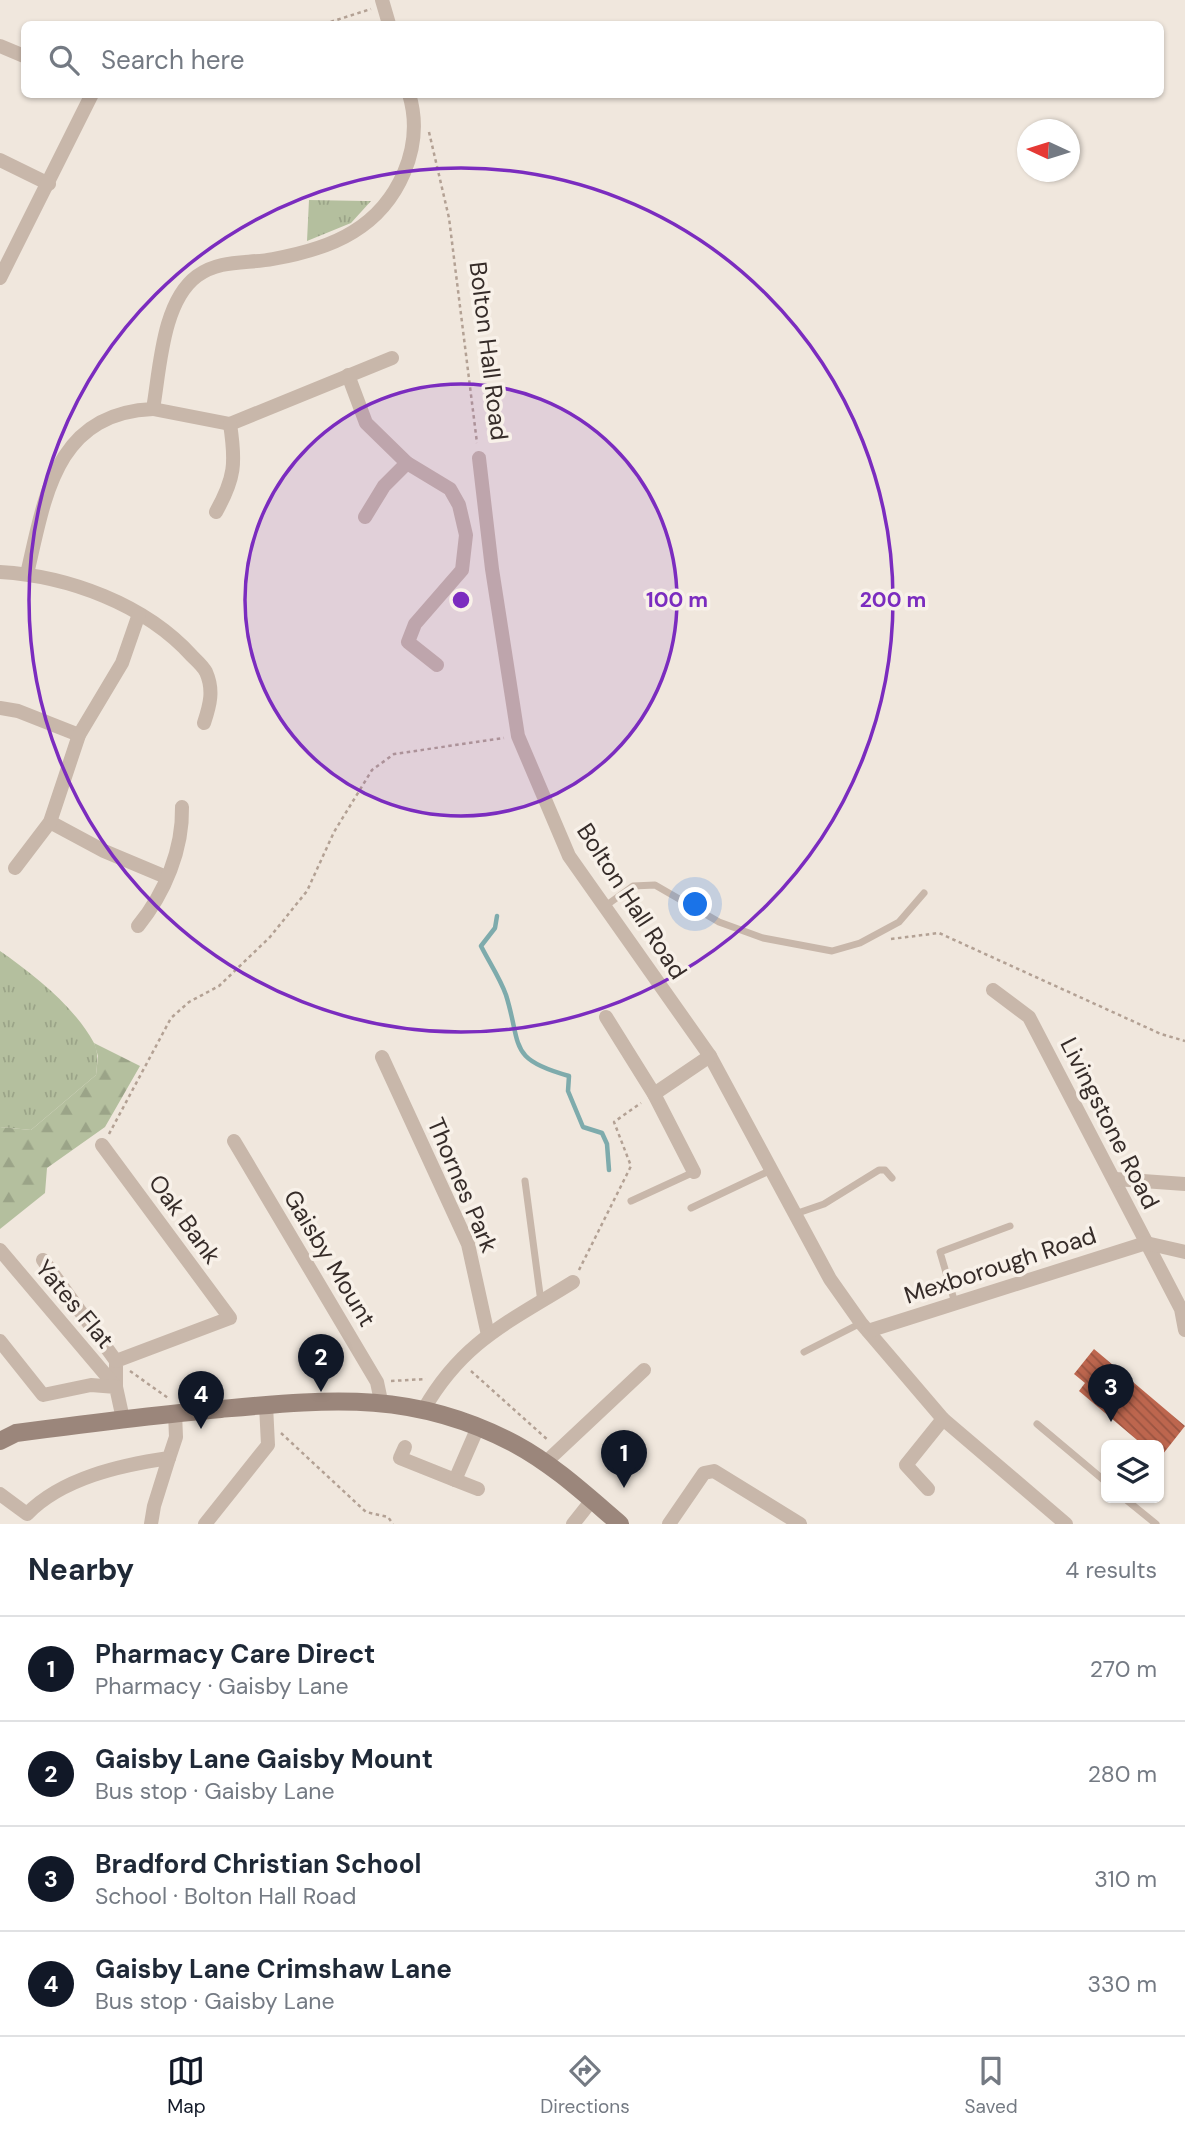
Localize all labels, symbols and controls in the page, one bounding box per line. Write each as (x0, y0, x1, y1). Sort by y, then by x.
search box (21, 21, 1164, 98)
icon: search (45, 41, 83, 79)
text: Search here (101, 43, 244, 77)
north arrow (1017, 119, 1080, 182)
street label: Bolton Hall Road (463, 260, 515, 442)
text: 100 m (646, 586, 708, 614)
text: 200 m (860, 586, 926, 614)
centre of rings (449, 588, 473, 612)
street label: Bolton Hall Road (570, 817, 694, 985)
your location (678, 887, 712, 921)
street label: Livingstone Road (1053, 1032, 1167, 1214)
street label: Thornes Park (421, 1113, 505, 1257)
street label: Oak Bank (142, 1168, 228, 1270)
street label: Gaisby Mount (277, 1184, 383, 1332)
street label: Mexborough Road (900, 1219, 1100, 1311)
street label: Yates Flat (29, 1253, 121, 1355)
pin: 2 (298, 1334, 344, 1392)
pin: 3 (1088, 1364, 1134, 1422)
pin: 4 (178, 1371, 224, 1429)
pin: 1 (601, 1430, 647, 1488)
map controls (1101, 1440, 1164, 1503)
button: layers (1101, 1440, 1164, 1503)
text: Nearby (28, 1550, 134, 1589)
text: 4 results (1065, 1555, 1157, 1585)
text: Pharmacy Care Direct (95, 1637, 375, 1671)
text: 1 (47, 1654, 55, 1684)
text: 270 m (1090, 1654, 1157, 1684)
text: Pharmacy · Gaisby Lane (95, 1671, 349, 1701)
text: Gaisby Lane Gaisby Mount (95, 1742, 433, 1776)
text: 2 (44, 1759, 58, 1789)
text: 280 m (1088, 1759, 1157, 1789)
text: Bus stop · Gaisby Lane (95, 1776, 335, 1806)
text: Bradford Christian School (95, 1847, 422, 1881)
text: 3 (44, 1864, 58, 1894)
text: 310 m (1094, 1864, 1157, 1894)
text: School · Bolton Hall Road (95, 1881, 356, 1911)
text: Gaisby Lane Crimshaw Lane (95, 1952, 452, 1986)
text: 4 (44, 1969, 58, 1999)
text: 330 m (1087, 1969, 1157, 1999)
text: Bus stop · Gaisby Lane (95, 1986, 335, 2016)
tab: Map (167, 2052, 206, 2119)
tab: Directions (540, 2052, 630, 2119)
tab: Saved (964, 2052, 1018, 2119)

